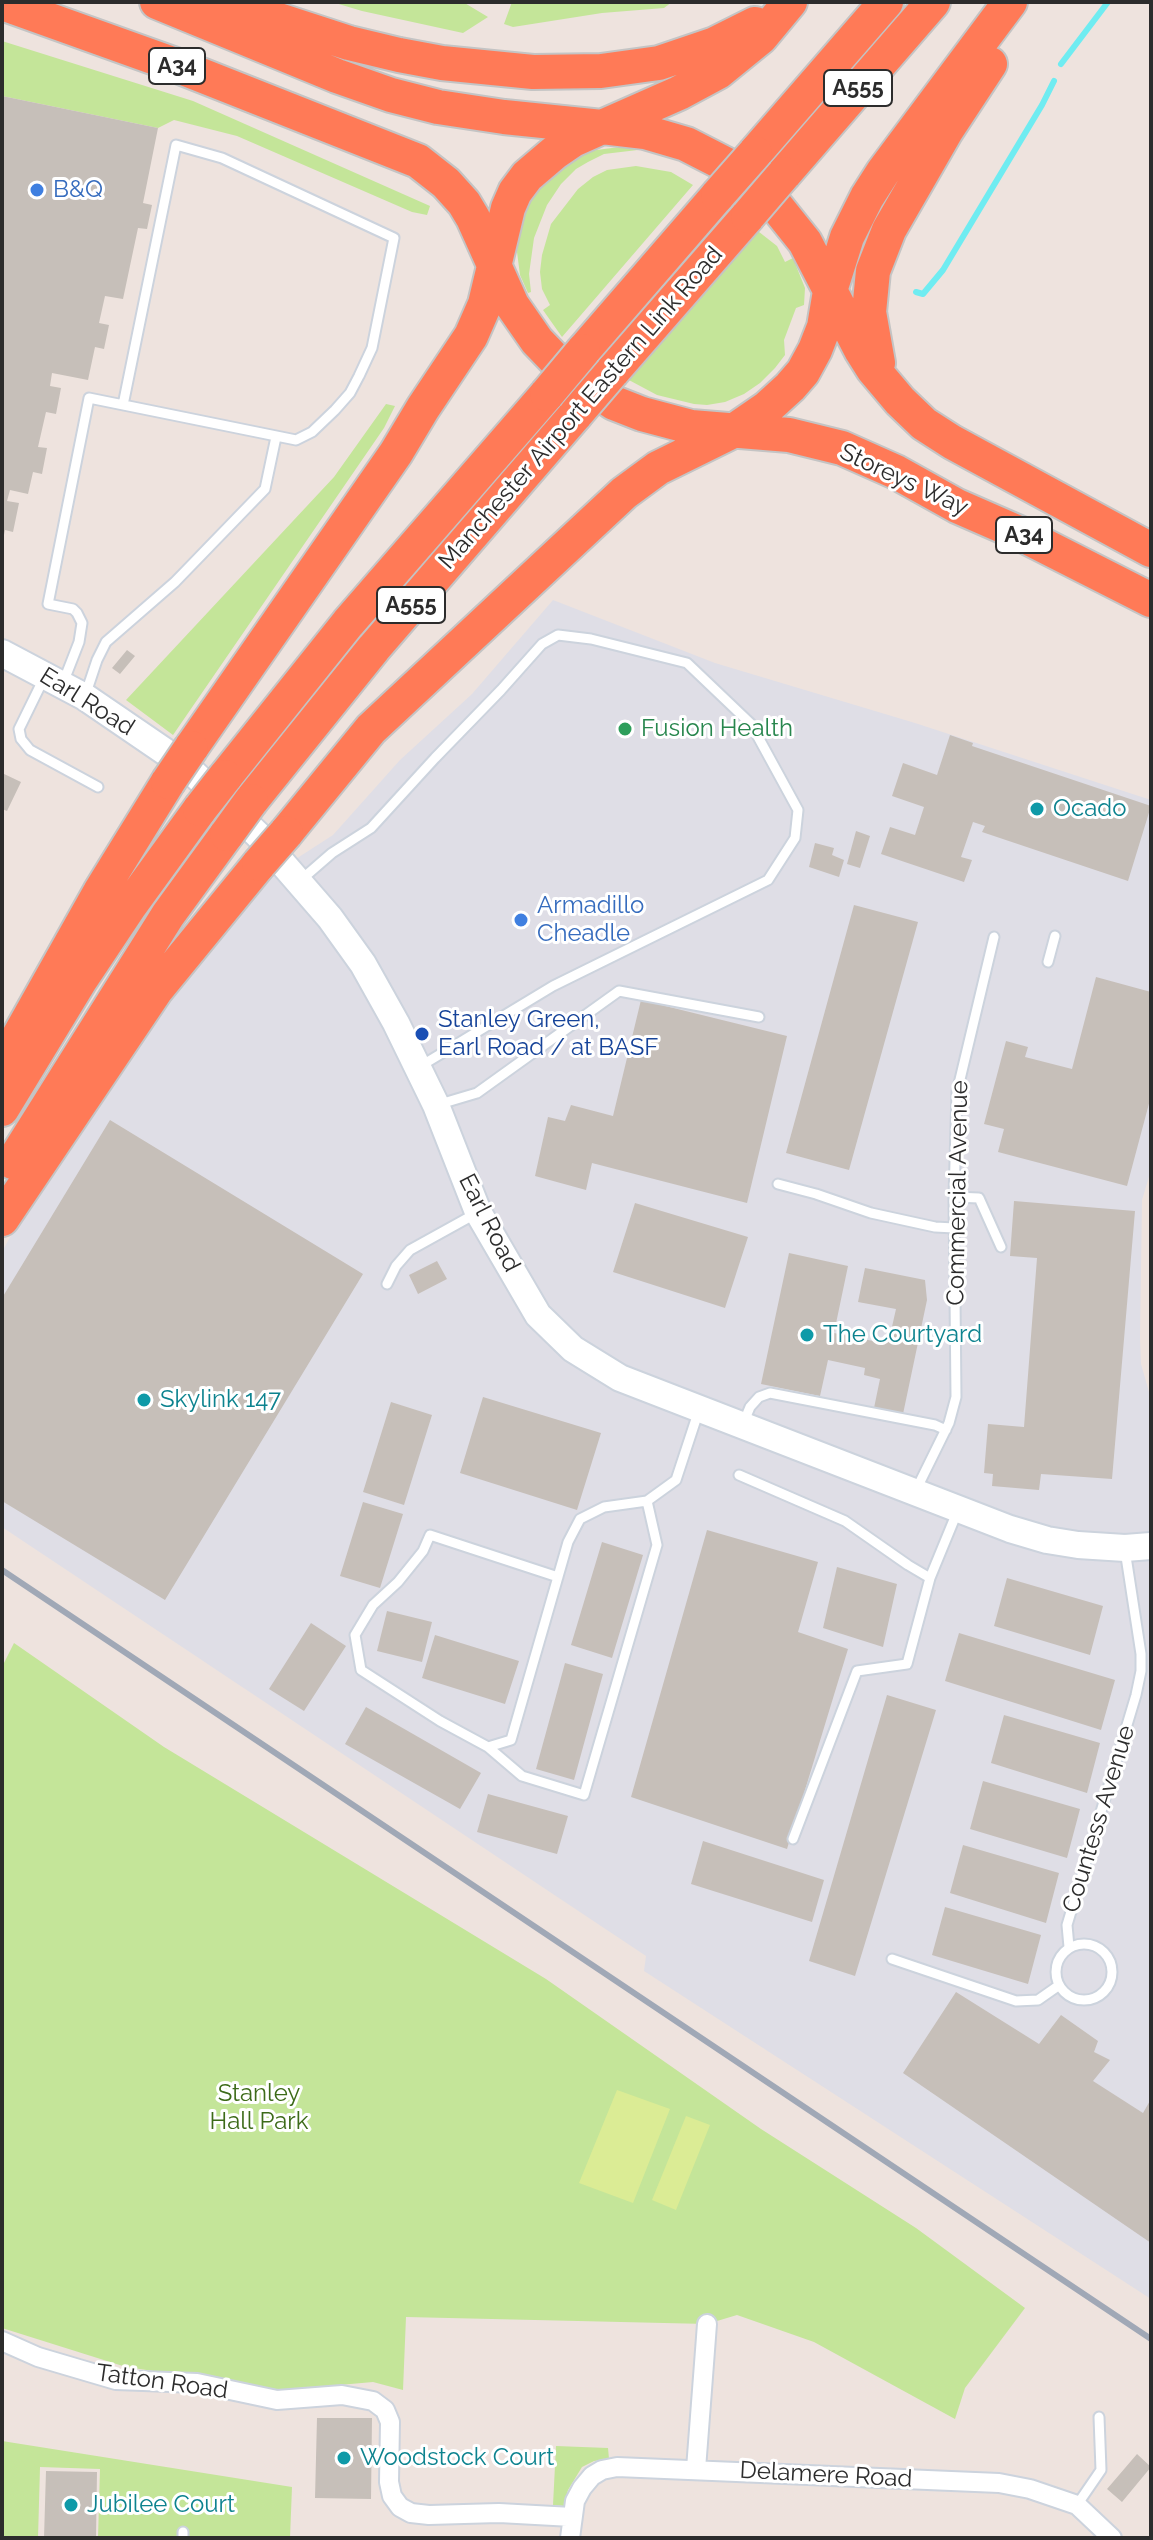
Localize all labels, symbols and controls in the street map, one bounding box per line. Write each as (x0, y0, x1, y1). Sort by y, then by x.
road number: A34 (149, 48, 205, 84)
road number: A555 (824, 70, 892, 106)
place label: B&Q (53, 176, 103, 204)
marker: B&Q (28, 181, 46, 199)
street label: Manchester Airport Eastern Link Road (433, 241, 729, 575)
street label: Storeys Way (835, 438, 973, 522)
road number: A34 (996, 517, 1052, 553)
road number: A555 (377, 587, 445, 623)
street label: Earl Road (34, 662, 140, 742)
place label: Fusion Health (641, 715, 793, 743)
marker: Fusion Health (616, 720, 634, 738)
place label: Ocado (1053, 795, 1126, 823)
marker: Ocado (1028, 800, 1046, 818)
place label: Armadillo Cheadle (537, 892, 644, 948)
marker: Armadillo Cheadle (512, 911, 530, 929)
place label: Stanley Green, Earl Road / at BASF (438, 1006, 658, 1062)
marker: Stanley Green, Earl Road / at BASF (413, 1025, 431, 1043)
street label: Commercial Avenue (942, 1080, 974, 1306)
street label: Earl Road (452, 1169, 526, 1277)
place label: The Courtyard (823, 1321, 982, 1349)
marker: The Courtyard (798, 1326, 816, 1344)
place label: Skylink 147 (160, 1386, 281, 1414)
marker: Skylink 147 (135, 1391, 153, 1409)
street label: Countess Avenue (1057, 1722, 1141, 1916)
park label: Stanley Hall Park (210, 2080, 308, 2136)
street label: Tatton Road (94, 2358, 230, 2406)
place label: Woodstock Court (360, 2444, 554, 2472)
marker: Woodstock Court (335, 2449, 353, 2467)
street label: Delamere Road (739, 2456, 913, 2494)
place label: Jubilee Court (87, 2491, 235, 2519)
marker: Jubilee Court (62, 2496, 80, 2514)

